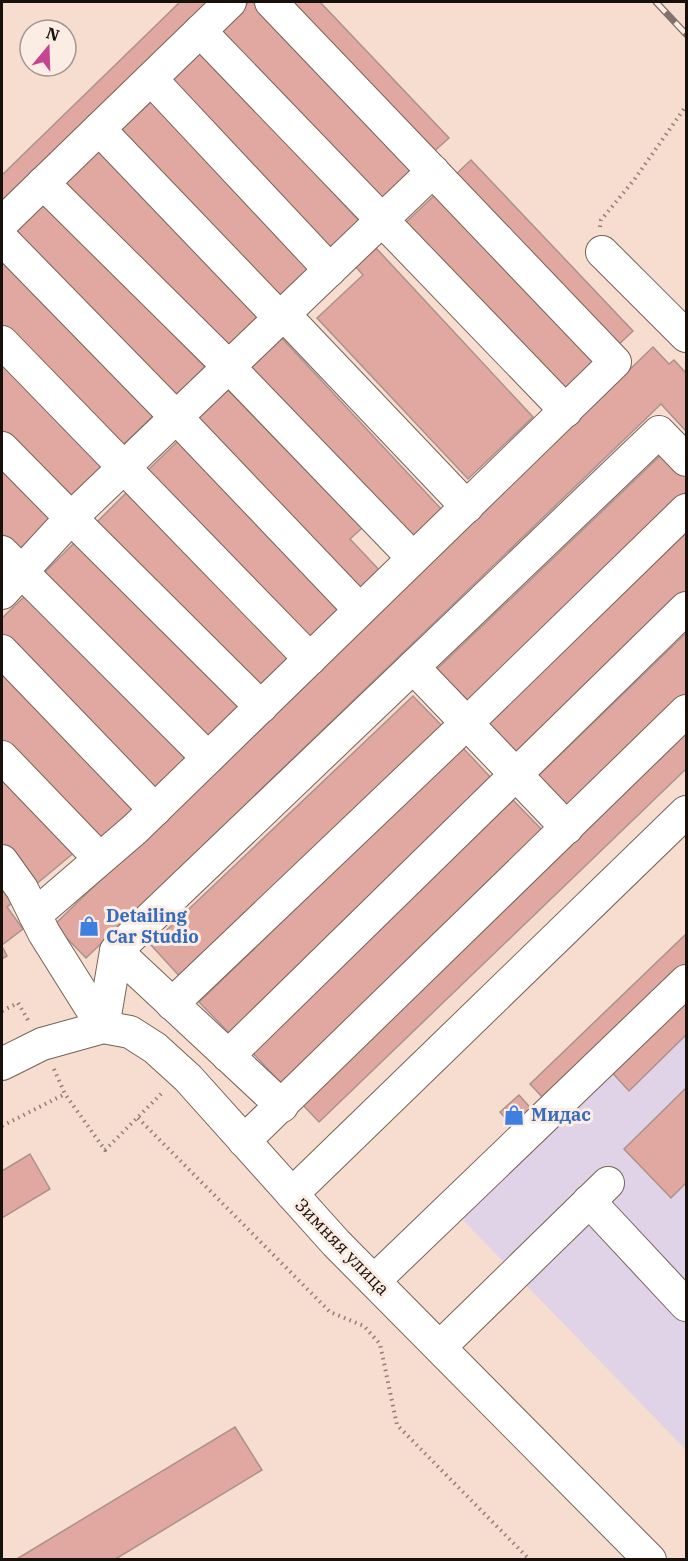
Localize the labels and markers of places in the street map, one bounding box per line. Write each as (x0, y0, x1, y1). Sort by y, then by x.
place label: Detailing Car Studio (106, 904, 199, 948)
shop icon: Detailing Car Studio (77, 914, 101, 938)
shop icon: Мидас (502, 1103, 526, 1127)
place label: Мидас (531, 1103, 591, 1126)

